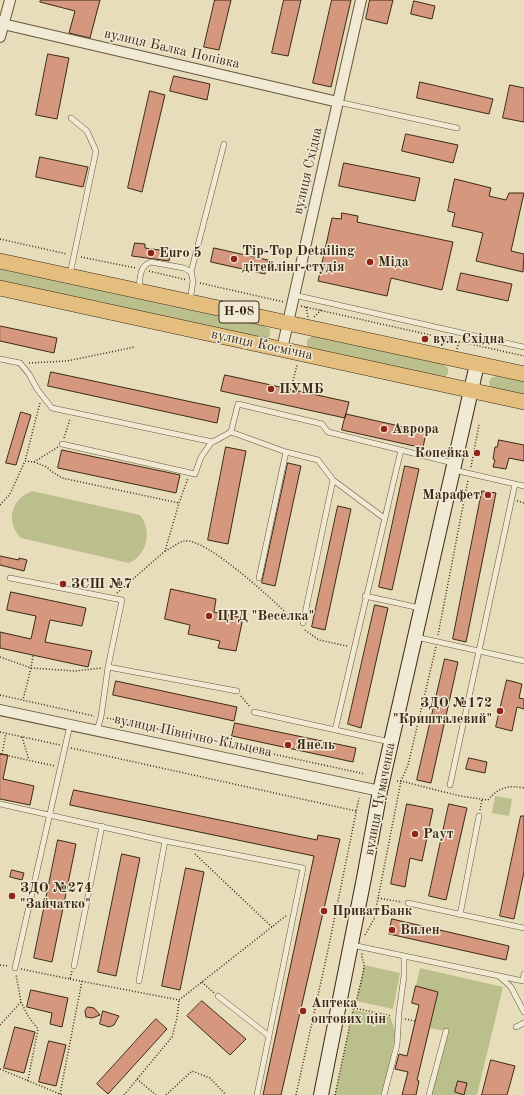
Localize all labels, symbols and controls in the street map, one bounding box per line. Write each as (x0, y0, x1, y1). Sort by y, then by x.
street label: вулиця Балка Попівка (103, 25, 241, 73)
street label: вулиця Східна (290, 126, 326, 216)
place label: Tip-Top Detailing дітейлiнг-студiя (242, 243, 355, 276)
place label: Euro 5 (159, 245, 202, 261)
marker: Euro 5 (146, 248, 156, 258)
marker: Tip-Top Detailing дітейлiнг-студiя (229, 254, 239, 264)
place label: Міда (378, 254, 409, 270)
marker: Міда (365, 257, 375, 267)
road number: Н-08 (219, 301, 259, 323)
street label: вулиця Космічна (210, 326, 314, 364)
place label: вул. Східна (433, 331, 505, 347)
marker: вул. Східна (420, 334, 430, 344)
place label: ПУМБ (279, 381, 324, 397)
marker: ПУМБ (266, 384, 276, 394)
place label: Аврора (392, 421, 439, 437)
marker: Аврора (379, 424, 389, 434)
place label: Копейка (415, 445, 469, 461)
marker: Копейка (472, 448, 482, 458)
place label: Марафет (422, 487, 480, 503)
marker: Марафет (483, 490, 493, 500)
place label: ЗСШ №7 (71, 576, 132, 592)
marker: ЗСШ №7 (58, 579, 68, 589)
place label: ЦРД "Веселка" (217, 608, 314, 624)
marker: ЦРД "Веселка" (204, 611, 214, 621)
place label: ЗДО №172 "Кришталевий" (393, 695, 492, 728)
marker: ЗДО №172 "Кришталевий" (495, 706, 505, 716)
street label: вулиця Північно-Кільцева (112, 711, 274, 761)
place label: Янель (296, 737, 335, 753)
marker: Янель (283, 740, 293, 750)
street label: вулиця Чумаченка (361, 741, 399, 857)
place label: Раут (423, 826, 454, 842)
marker: Раут (410, 829, 420, 839)
place label: ЗДО №274 "Зайчатко" (20, 880, 92, 912)
marker: ЗДО №274 "Зайчатко" (7, 891, 17, 901)
place label: ПриватБанк (332, 903, 412, 919)
marker: ПриватБанк (319, 906, 329, 916)
place label: Вилен (400, 922, 440, 938)
marker: Вилен (387, 925, 397, 935)
place label: Аптека оптових цін (311, 995, 386, 1028)
marker: Аптека оптових цін (298, 1006, 308, 1016)

